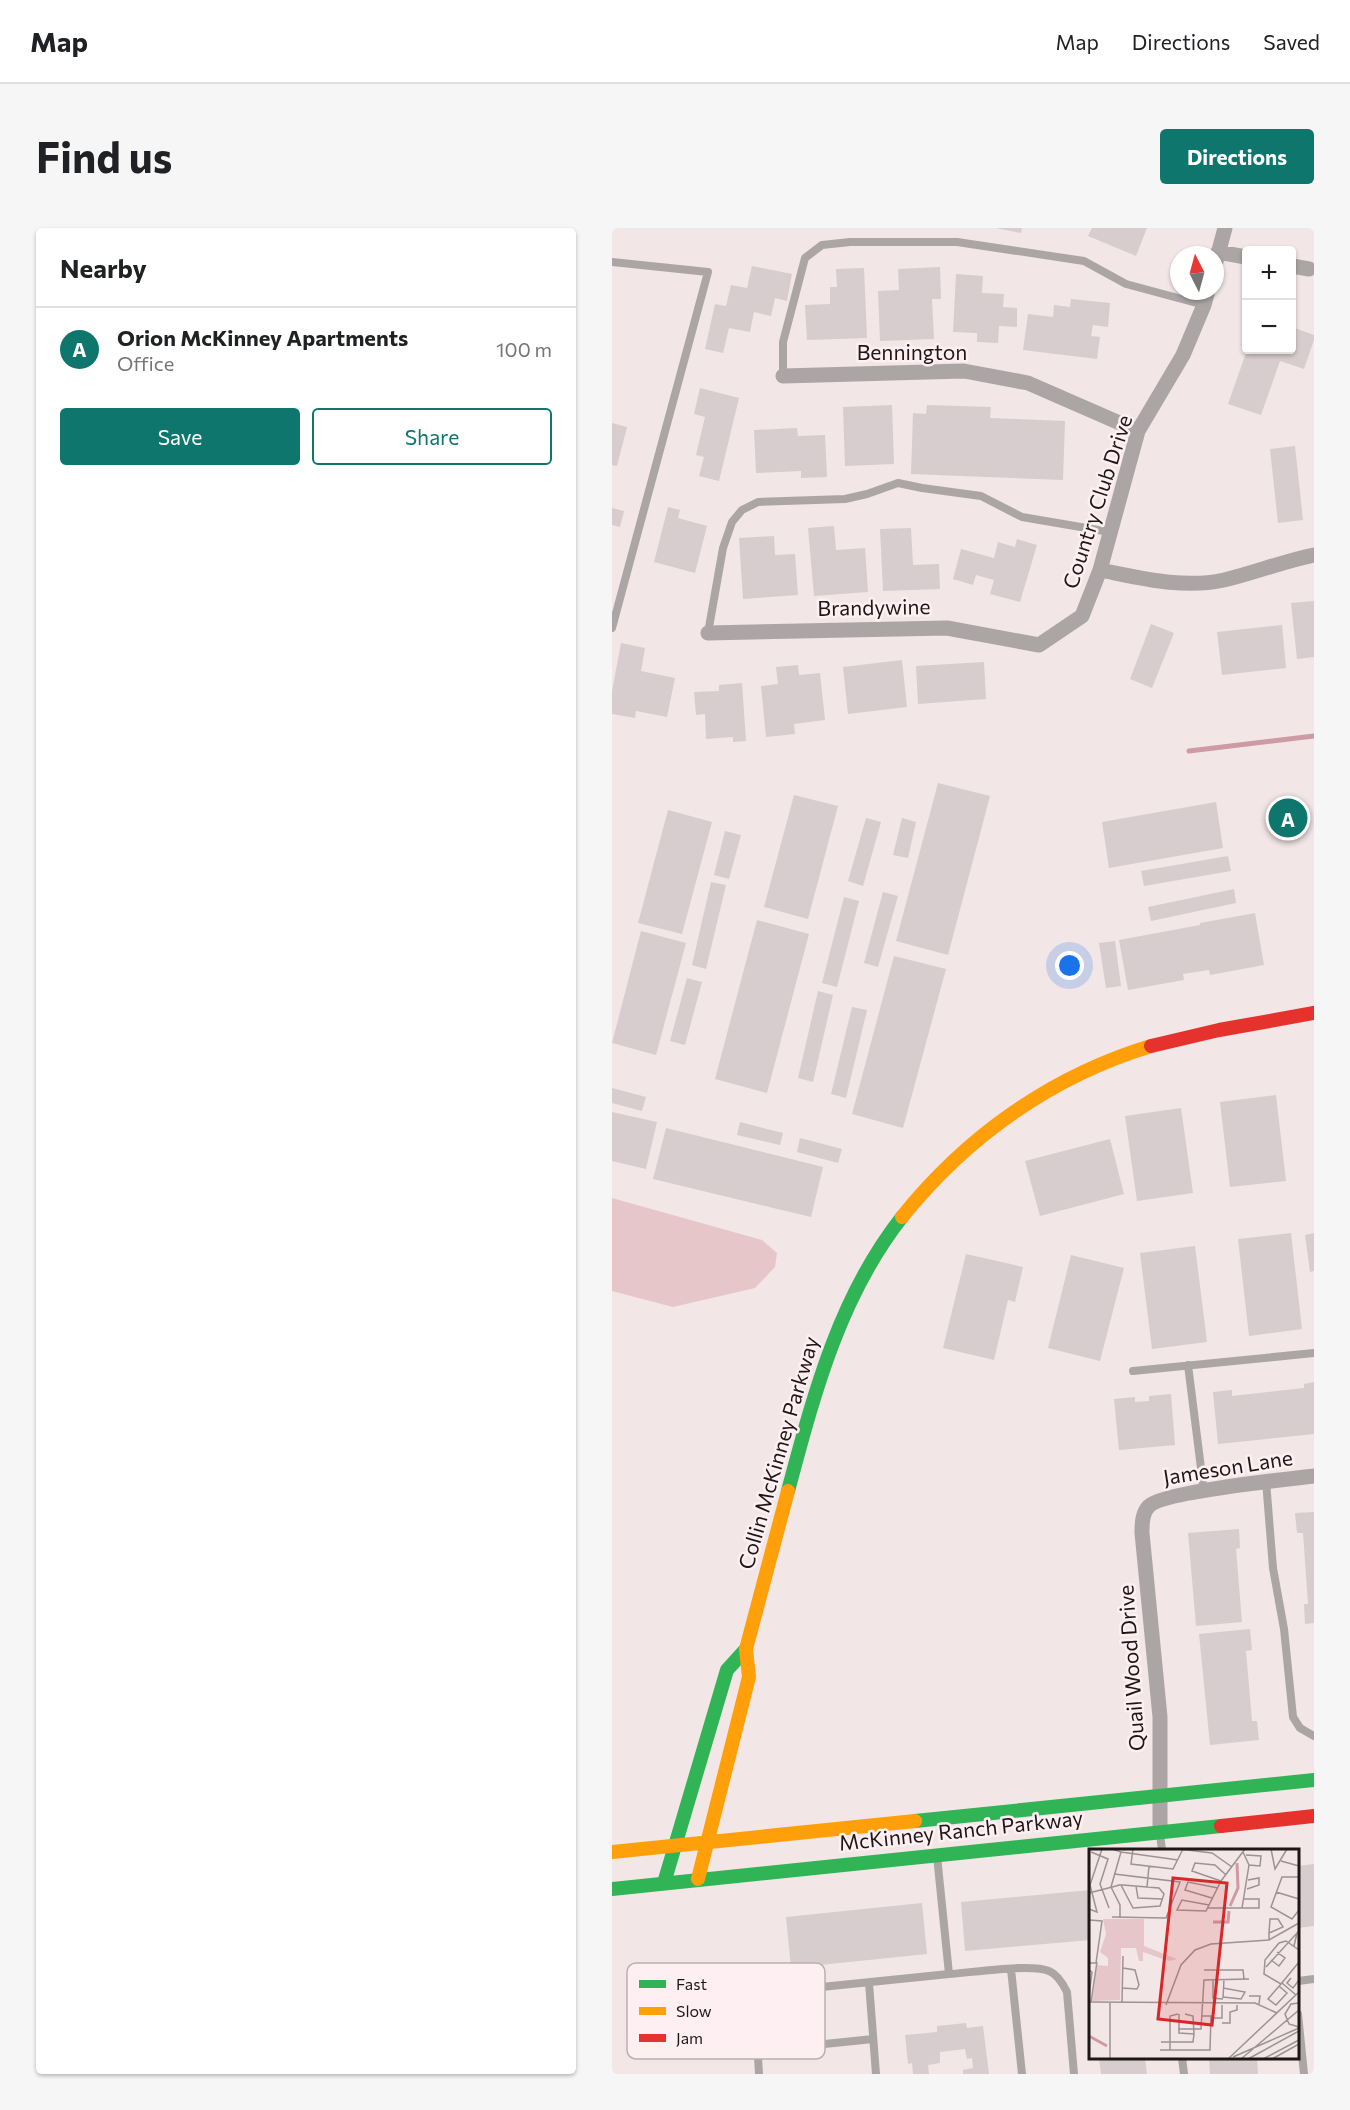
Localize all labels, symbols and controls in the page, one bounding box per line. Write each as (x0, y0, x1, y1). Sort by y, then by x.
text: Map (30, 24, 88, 58)
text: Map (1056, 29, 1099, 54)
text: Directions (1132, 29, 1230, 54)
text: Saved (1263, 29, 1320, 54)
button: Directions (1160, 129, 1314, 184)
text: Find us (36, 130, 172, 182)
north arrow (1170, 246, 1224, 300)
map controls (1242, 246, 1296, 354)
button: + (1242, 246, 1296, 300)
text: Nearby (60, 252, 147, 283)
button: − (1242, 300, 1296, 354)
text: Orion McKinney Apartments (117, 324, 408, 351)
text: A (72, 337, 87, 361)
text: 100 m (496, 337, 552, 361)
street label: Bennington (857, 339, 967, 364)
text: Office (117, 351, 174, 375)
button: Save (60, 408, 300, 465)
button: Share (312, 408, 552, 465)
street label: Country Club Drive (1057, 411, 1136, 592)
street label: Brandywine (817, 593, 931, 620)
pin: A (1268, 796, 1308, 840)
your location (1055, 951, 1084, 980)
street label: Collin McKinney Parkway (732, 1333, 823, 1572)
street label: Jameson Lane (1161, 1444, 1294, 1489)
street label: Quail Wood Drive (1112, 1584, 1149, 1752)
street label: McKinney Ranch Parkway (838, 1804, 1084, 1855)
inset map (1089, 1849, 1299, 2059)
legend (627, 1963, 825, 2059)
text: Fast (676, 1974, 707, 1993)
text: Slow (676, 2001, 712, 2020)
text: Jam (676, 2028, 703, 2047)

